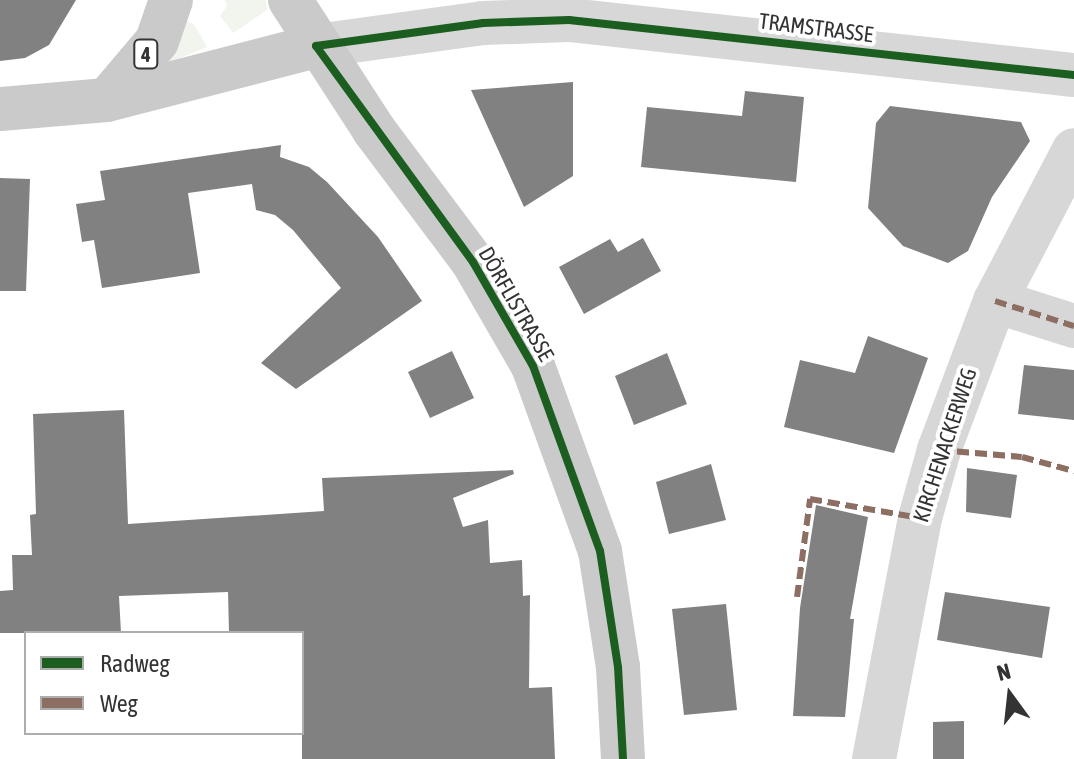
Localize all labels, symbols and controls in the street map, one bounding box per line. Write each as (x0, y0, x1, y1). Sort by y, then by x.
street label: TRAMSTRASSE (757, 8, 875, 48)
road number: 4 (132, 38, 160, 70)
street label: DÖRFLISTRASSE (473, 242, 559, 366)
street label: KIRCHENACKERWEG (908, 364, 982, 526)
legend (24, 631, 304, 735)
text: Radweg (100, 650, 170, 677)
north arrow (970, 655, 1050, 735)
text: N (994, 658, 1013, 686)
text: Weg (100, 690, 138, 717)

